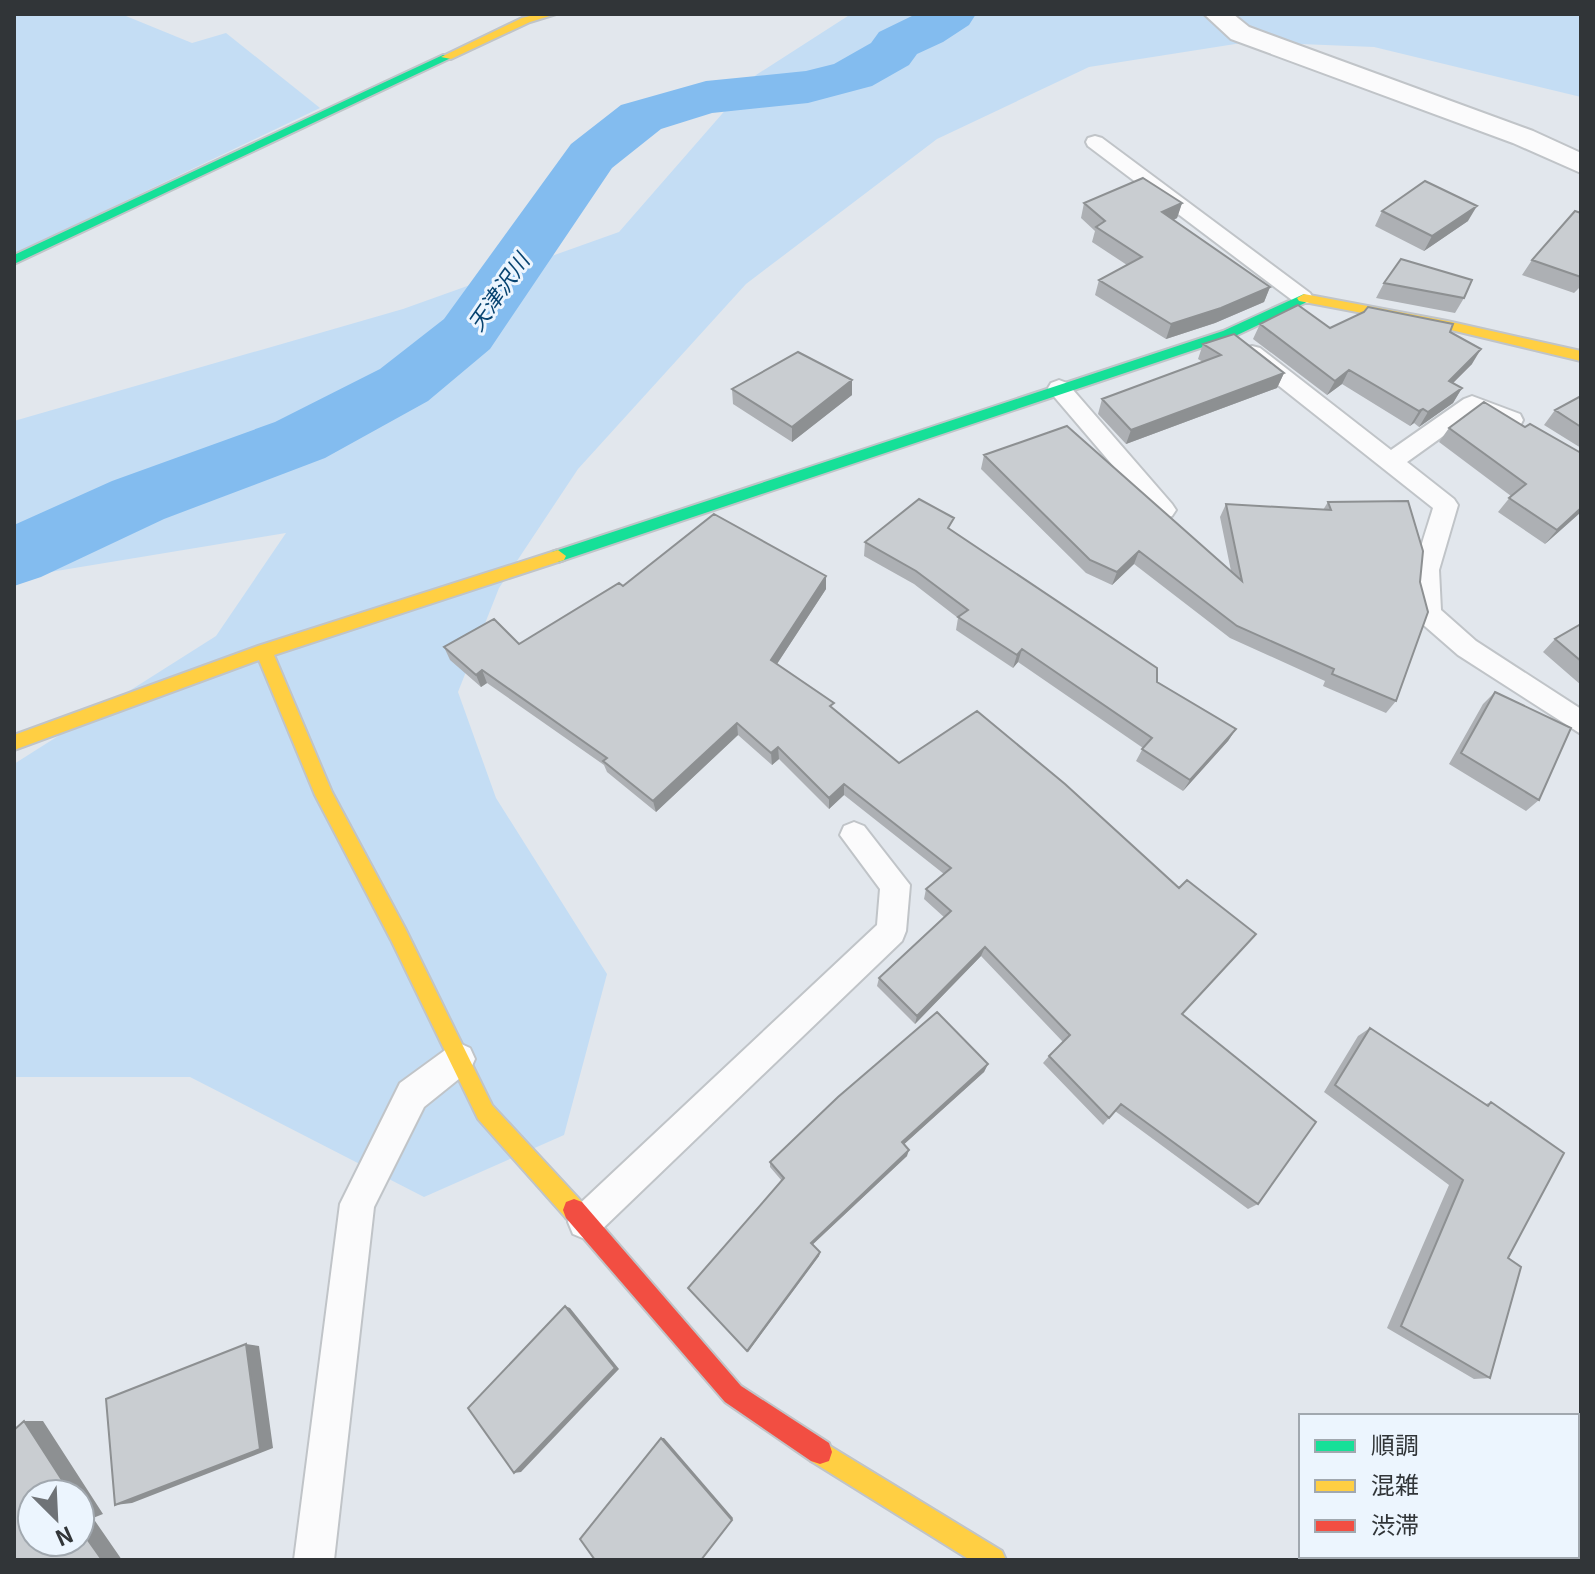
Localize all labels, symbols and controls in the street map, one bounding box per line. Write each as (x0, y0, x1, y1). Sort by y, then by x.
water label: 天津沢川 (459, 244, 536, 336)
legend (1299, 1414, 1579, 1558)
text: 順調 (1371, 1426, 1419, 1461)
text: 混雑 (1371, 1466, 1419, 1501)
north arrow (16, 1478, 96, 1558)
text: 渋滞 (1371, 1506, 1419, 1541)
text: N (51, 1520, 79, 1556)

